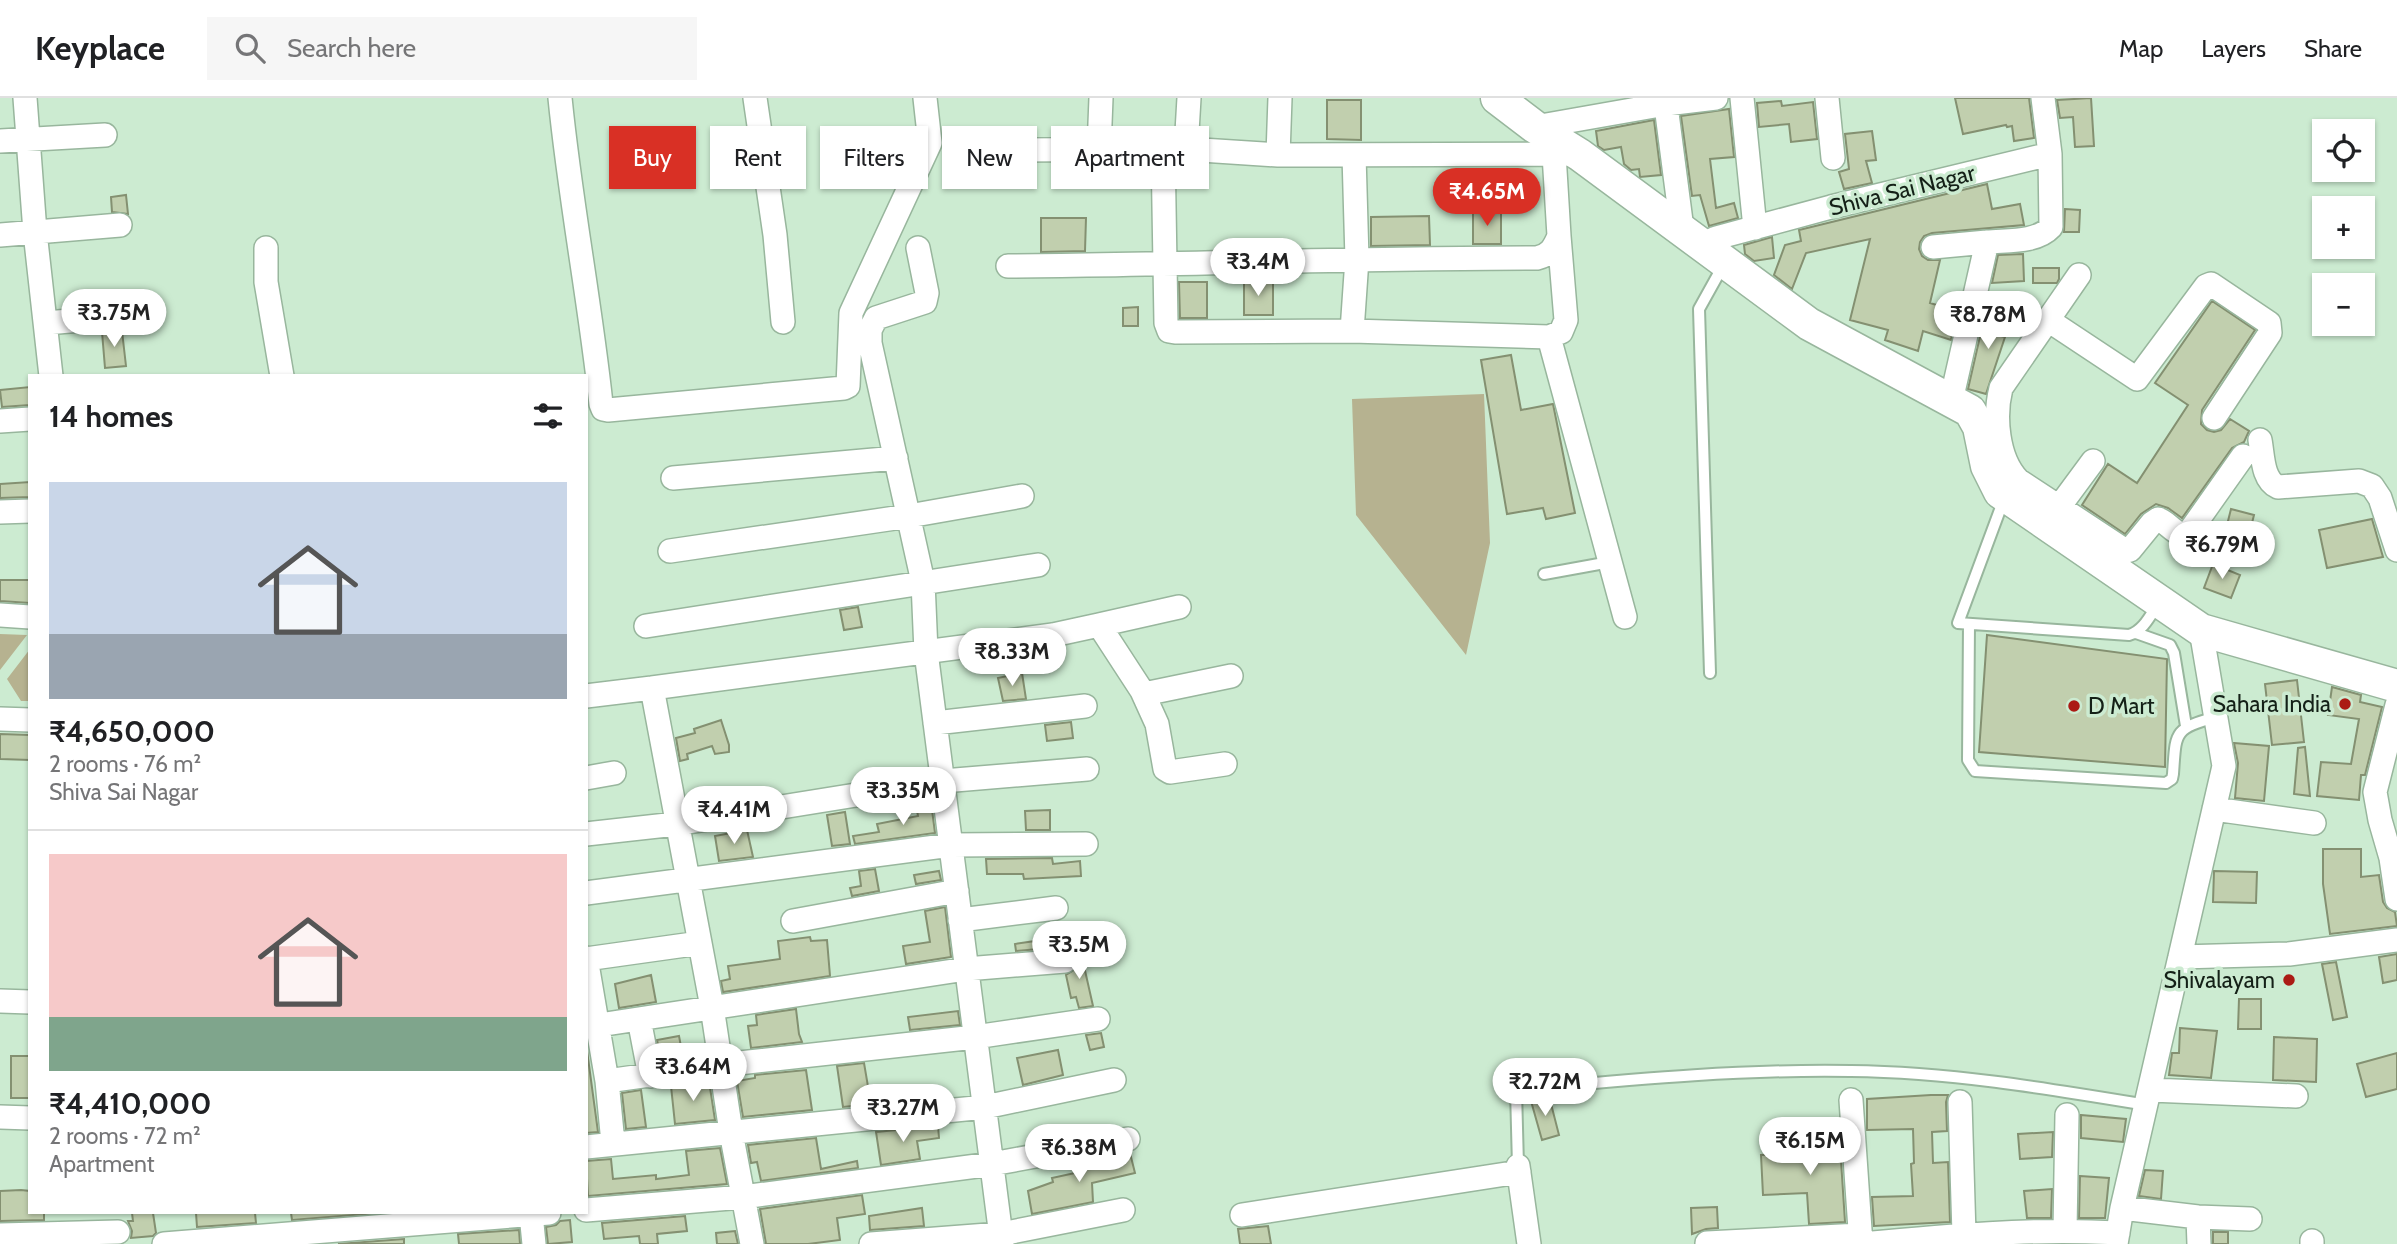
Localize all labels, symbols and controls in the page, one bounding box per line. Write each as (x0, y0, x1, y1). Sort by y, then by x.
search box (207, 17, 697, 80)
text: Keyplace (35, 28, 165, 68)
icon: search (231, 29, 269, 67)
text: Search here (287, 32, 416, 64)
text: Map (2119, 34, 2163, 63)
text: Layers (2201, 34, 2266, 63)
text: Share (2304, 34, 2362, 63)
map controls (2312, 119, 2375, 336)
button: locate (2312, 119, 2375, 182)
chip: Buy (609, 126, 696, 189)
chip: Rent (710, 126, 806, 189)
chip: Filters (820, 126, 928, 189)
chip: New (942, 126, 1037, 189)
chip: Apartment (1051, 126, 1209, 189)
street label: Shiva Sai Nagar (1826, 158, 1979, 222)
pin: ₹4.65M (1430, 169, 1544, 228)
text: ₹4.65M (1449, 177, 1525, 205)
button: + (2312, 196, 2375, 259)
pin: ₹3.4M (1209, 238, 1307, 298)
text: ₹3.4M (1226, 247, 1290, 275)
button: − (2312, 273, 2375, 336)
pin: ₹3.75M (57, 289, 171, 349)
pin: ₹8.78M (1931, 292, 2045, 351)
text: ₹3.75M (77, 298, 151, 326)
text: ₹8.78M (1950, 300, 2026, 328)
icon: filters (529, 397, 567, 435)
text: 14 homes (49, 398, 173, 435)
pin: ₹6.79M (2165, 522, 2279, 581)
icon: home (245, 527, 371, 653)
text: ₹6.79M (2185, 530, 2259, 558)
pin: ₹8.33M (955, 628, 1069, 688)
text: ₹8.33M (974, 637, 1050, 665)
place label: Sahara India (2213, 690, 2331, 718)
place label: D Mart (2088, 692, 2155, 720)
marker: Sahara India (2337, 696, 2353, 712)
marker: D Mart (2066, 698, 2082, 714)
text: ₹4,650,000 (49, 713, 215, 750)
text: 2 rooms · 76 m² (49, 750, 201, 778)
pin: ₹3.35M (846, 768, 960, 827)
text: ₹3.35M (866, 776, 940, 804)
text: Shiva Sai Nagar (49, 778, 198, 806)
pin: ₹4.41M (677, 786, 791, 846)
text: ₹4.41M (697, 795, 771, 823)
icon: home (245, 899, 371, 1025)
pin: ₹3.5M (1030, 922, 1128, 981)
text: ₹3.5M (1048, 930, 1110, 958)
place label: Shivalayam (2163, 966, 2275, 994)
marker: Shivalayam (2281, 972, 2297, 988)
pin: ₹3.64M (636, 1044, 750, 1103)
text: ₹3.64M (655, 1052, 731, 1080)
pin: ₹2.72M (1488, 1058, 1602, 1118)
text: ₹2.72M (1509, 1067, 1581, 1095)
pin: ₹3.27M (846, 1084, 960, 1144)
text: ₹4,410,000 (49, 1085, 211, 1122)
text: ₹3.27M (867, 1093, 939, 1121)
pin: ₹6.15M (1753, 1118, 1867, 1177)
text: 2 rooms · 72 m² (49, 1122, 201, 1150)
pin: ₹6.38M (1022, 1124, 1136, 1184)
text: ₹6.15M (1775, 1126, 1845, 1154)
text: ₹6.38M (1041, 1133, 1117, 1161)
text: Apartment (49, 1150, 154, 1178)

